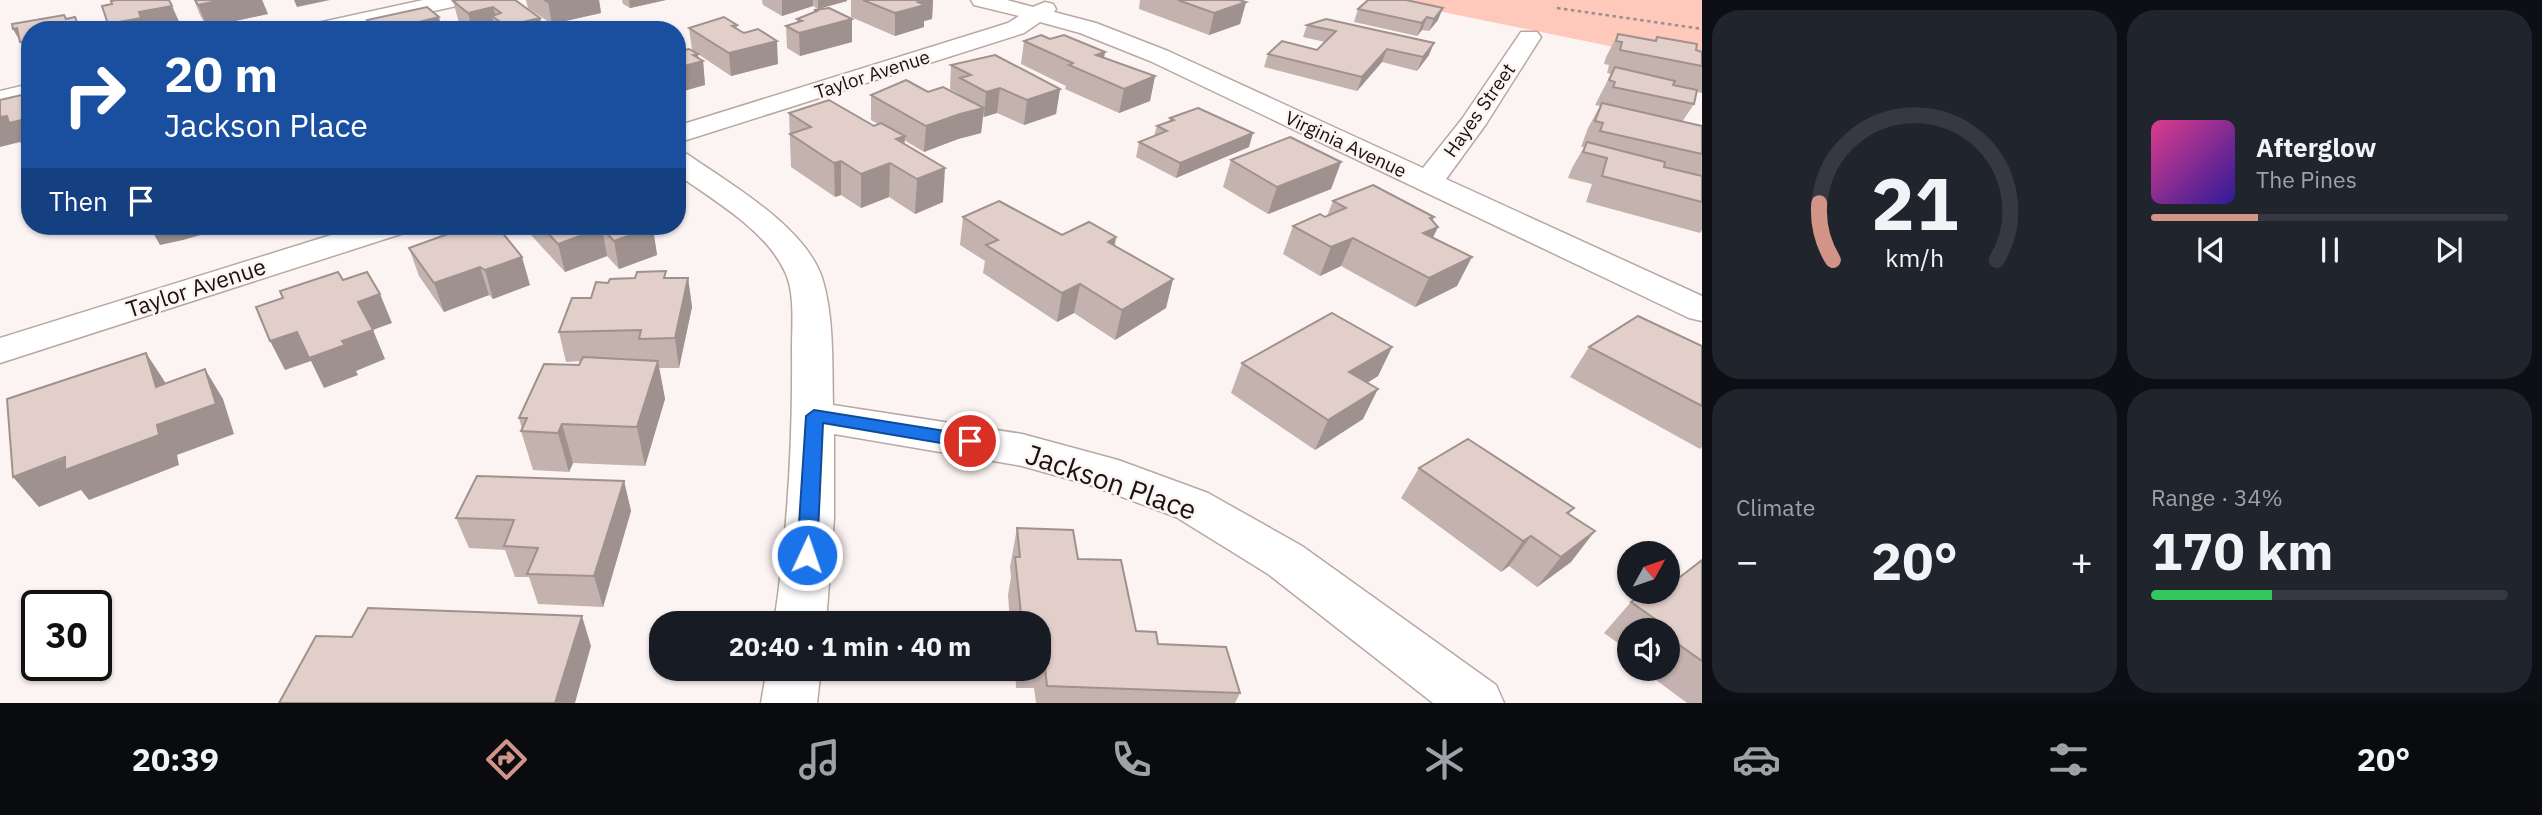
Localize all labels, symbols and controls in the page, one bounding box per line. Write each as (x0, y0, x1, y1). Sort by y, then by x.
text: 20 m (164, 42, 278, 105)
street label: Taylor Avenue (811, 44, 933, 104)
icon: right (49, 49, 140, 140)
street label: Hayes Street (1438, 58, 1520, 162)
text: Jackson Place (164, 104, 368, 146)
street label: Virginia Avenue (1281, 105, 1411, 183)
text: Afterglow (2256, 130, 2376, 164)
text: 21 (1871, 156, 1958, 251)
text: The Pines (2256, 164, 2357, 194)
icon: arrive (122, 182, 160, 220)
text: Then (49, 184, 108, 218)
icon: previous (2192, 231, 2230, 269)
icon: pause (2311, 231, 2349, 269)
icon: next (2430, 231, 2468, 269)
text: km/h (1885, 241, 1944, 274)
street label: Taylor Avenue (122, 250, 269, 324)
pin (940, 411, 1000, 471)
icon: arrive (951, 422, 989, 460)
street label: Jackson Place (1021, 435, 1202, 528)
text: Range · 34% (2151, 482, 2283, 512)
text: Climate (1736, 492, 1815, 522)
text: 170 km (2151, 517, 2333, 584)
position arrow (770, 518, 844, 592)
text: 20° (1871, 527, 1958, 594)
text: − (1736, 536, 1759, 585)
text: + (2070, 536, 2093, 585)
north arrow (1617, 541, 1680, 604)
map controls (1617, 541, 1680, 681)
speed limit sign: 30 (21, 590, 112, 681)
button: sound (1617, 618, 1680, 681)
text: 20:40 · 1 min · 40 m (729, 629, 971, 663)
icon: directions (482, 735, 531, 784)
icon: music (795, 735, 844, 784)
icon: phone (1107, 735, 1156, 784)
icon: climate (1420, 735, 1469, 784)
icon: car (1732, 735, 1781, 784)
icon: filters (2044, 735, 2093, 784)
text: 20:39 (132, 738, 219, 780)
text: 20° (2357, 738, 2410, 780)

